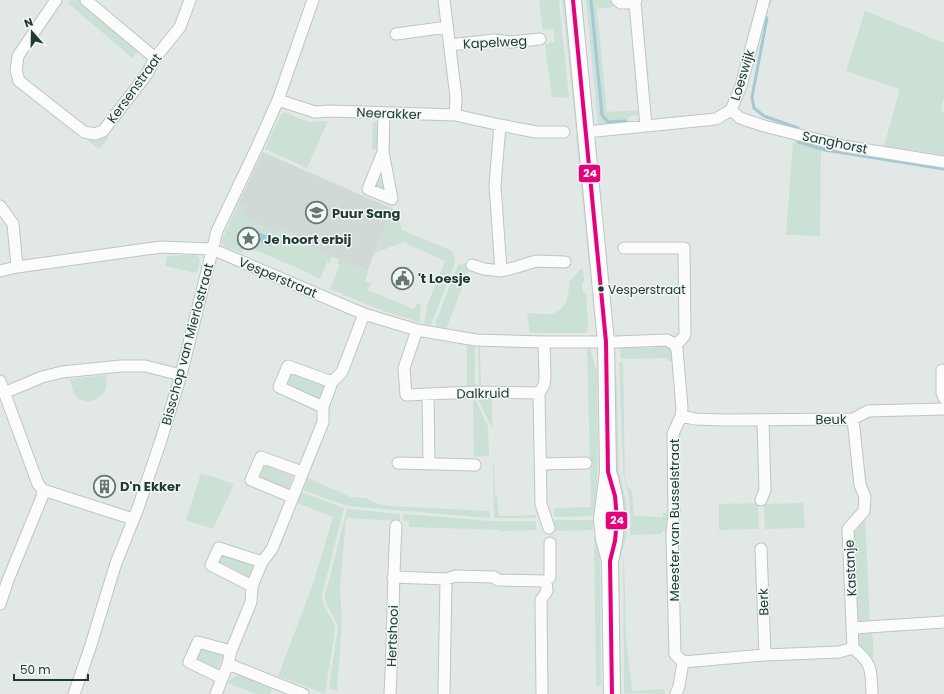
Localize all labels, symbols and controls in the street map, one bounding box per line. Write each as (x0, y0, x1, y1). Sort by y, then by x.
north arrow (12, 12, 52, 52)
text: N (22, 14, 35, 32)
street label: Kapelweg (463, 31, 528, 54)
street label: Loeswijk (726, 47, 759, 103)
street label: Kersenstraat (102, 49, 167, 127)
street label: Neerakker (356, 103, 422, 124)
street label: Sanghorst (800, 126, 870, 159)
line badge: 24 (578, 164, 601, 183)
text: 24 (583, 165, 597, 181)
school or university icon: Puur Sang (304, 200, 330, 226)
place label: Puur Sang (332, 204, 401, 223)
place icon: Je hoort erbij (235, 226, 261, 252)
place label: Je hoort erbij (264, 230, 351, 249)
street label: Vesperstraat (235, 252, 320, 303)
street label: Bisschop van Mierlostraat (157, 261, 218, 427)
public building icon: 't Loesje (389, 265, 415, 291)
place label: 't Loesje (418, 269, 470, 288)
place label: Vesperstraat (608, 281, 686, 298)
marker: Vesperstraat (596, 284, 606, 294)
street label: Dalkruid (456, 384, 510, 403)
street label: Beuk (815, 410, 847, 429)
street label: Meester van Busselstraat (665, 438, 684, 601)
building icon: D'n Ekker (92, 473, 118, 499)
place label: D'n Ekker (120, 477, 181, 496)
line badge: 24 (605, 511, 628, 530)
text: 24 (610, 512, 624, 528)
street label: Kastanje (840, 539, 861, 597)
street label: Berk (754, 588, 773, 616)
street label: Hertshooi (382, 605, 403, 667)
scale bar (14, 656, 88, 682)
text: 50 m (20, 661, 51, 678)

